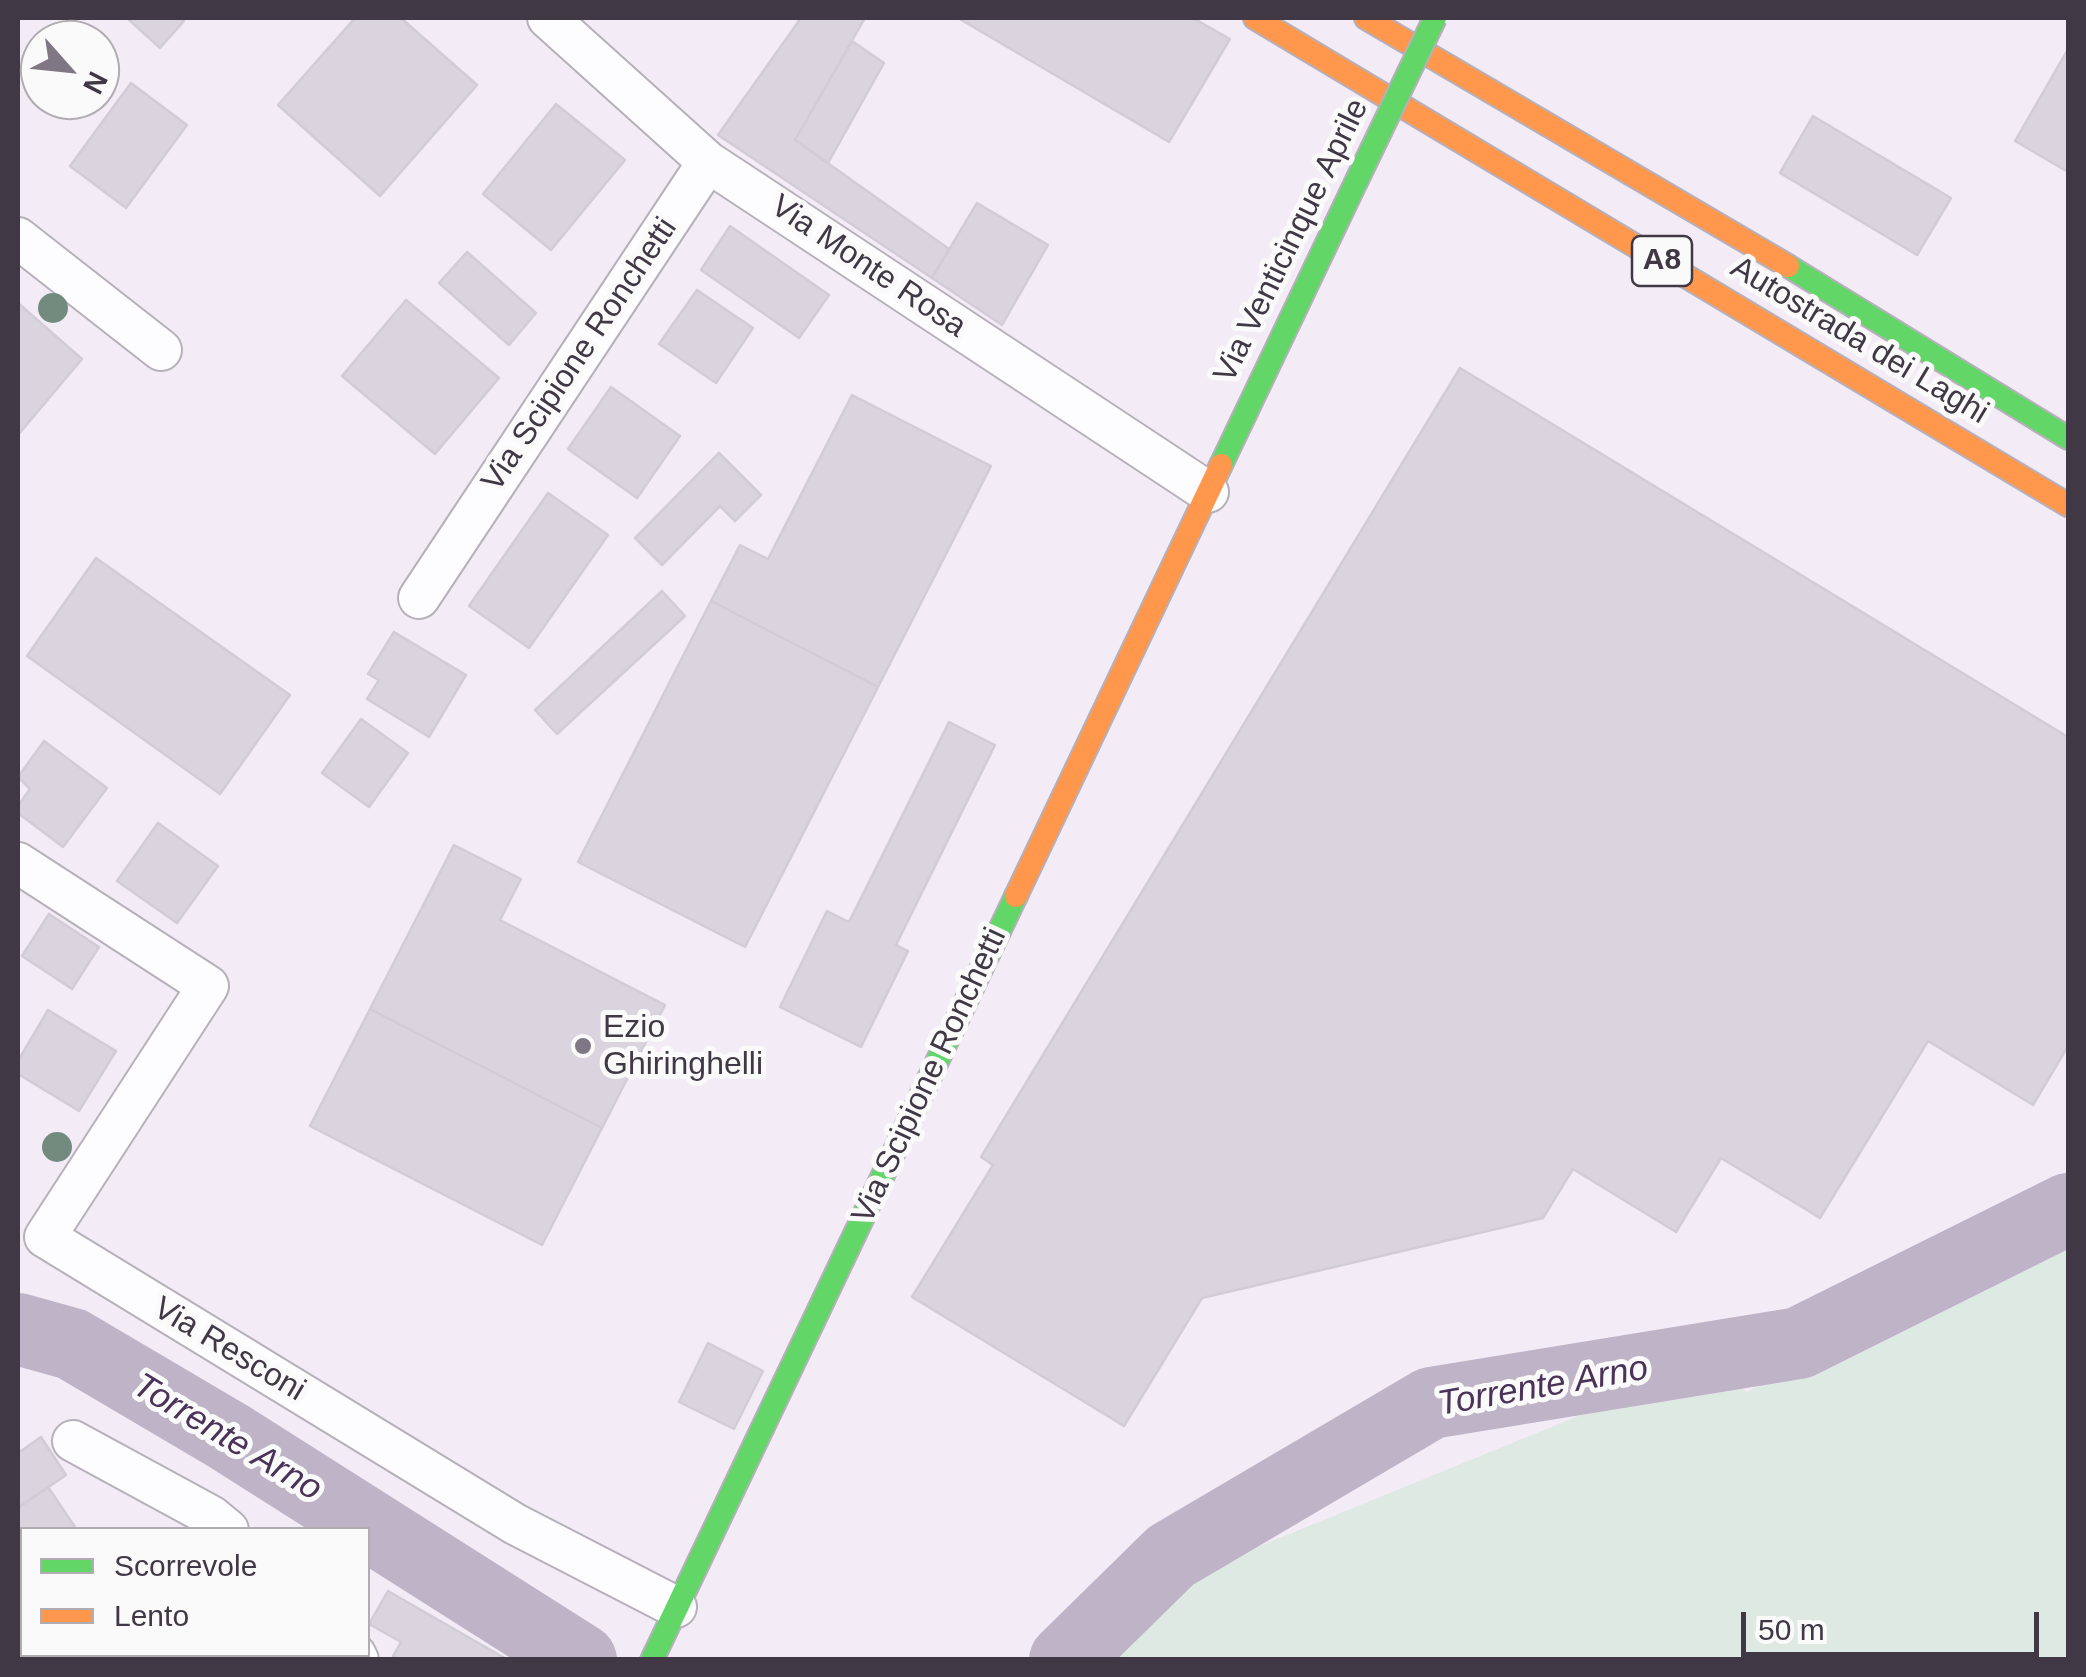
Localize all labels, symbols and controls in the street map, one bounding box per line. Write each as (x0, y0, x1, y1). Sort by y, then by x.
north arrow (20, 20, 120, 120)
text: N (77, 67, 114, 99)
street label: Via Venticinque Aprile (1207, 93, 1377, 389)
street label: Via Monte Rosa (763, 188, 973, 346)
street label: Via Scipione Ronchetti (474, 211, 686, 499)
road number: A8 (1632, 236, 1692, 286)
street label: Autostrada dei Laghi (1723, 249, 1995, 433)
street label: Via Scipione Ronchetti (845, 922, 1015, 1230)
place label: Ezio Ghiringhelli (603, 1009, 763, 1084)
marker: Ezio Ghiringhelli (572, 1035, 594, 1057)
street label: Via Resconi (146, 1290, 312, 1410)
water label: Torrente Arno (1435, 1348, 1651, 1426)
water label: Torrente Arno (125, 1365, 329, 1511)
legend (20, 1527, 370, 1657)
text: Scorrevole (114, 1549, 257, 1582)
scale bar (1746, 1592, 2044, 1654)
text: Lento (114, 1599, 189, 1632)
text: 50 m (1758, 1613, 1825, 1646)

